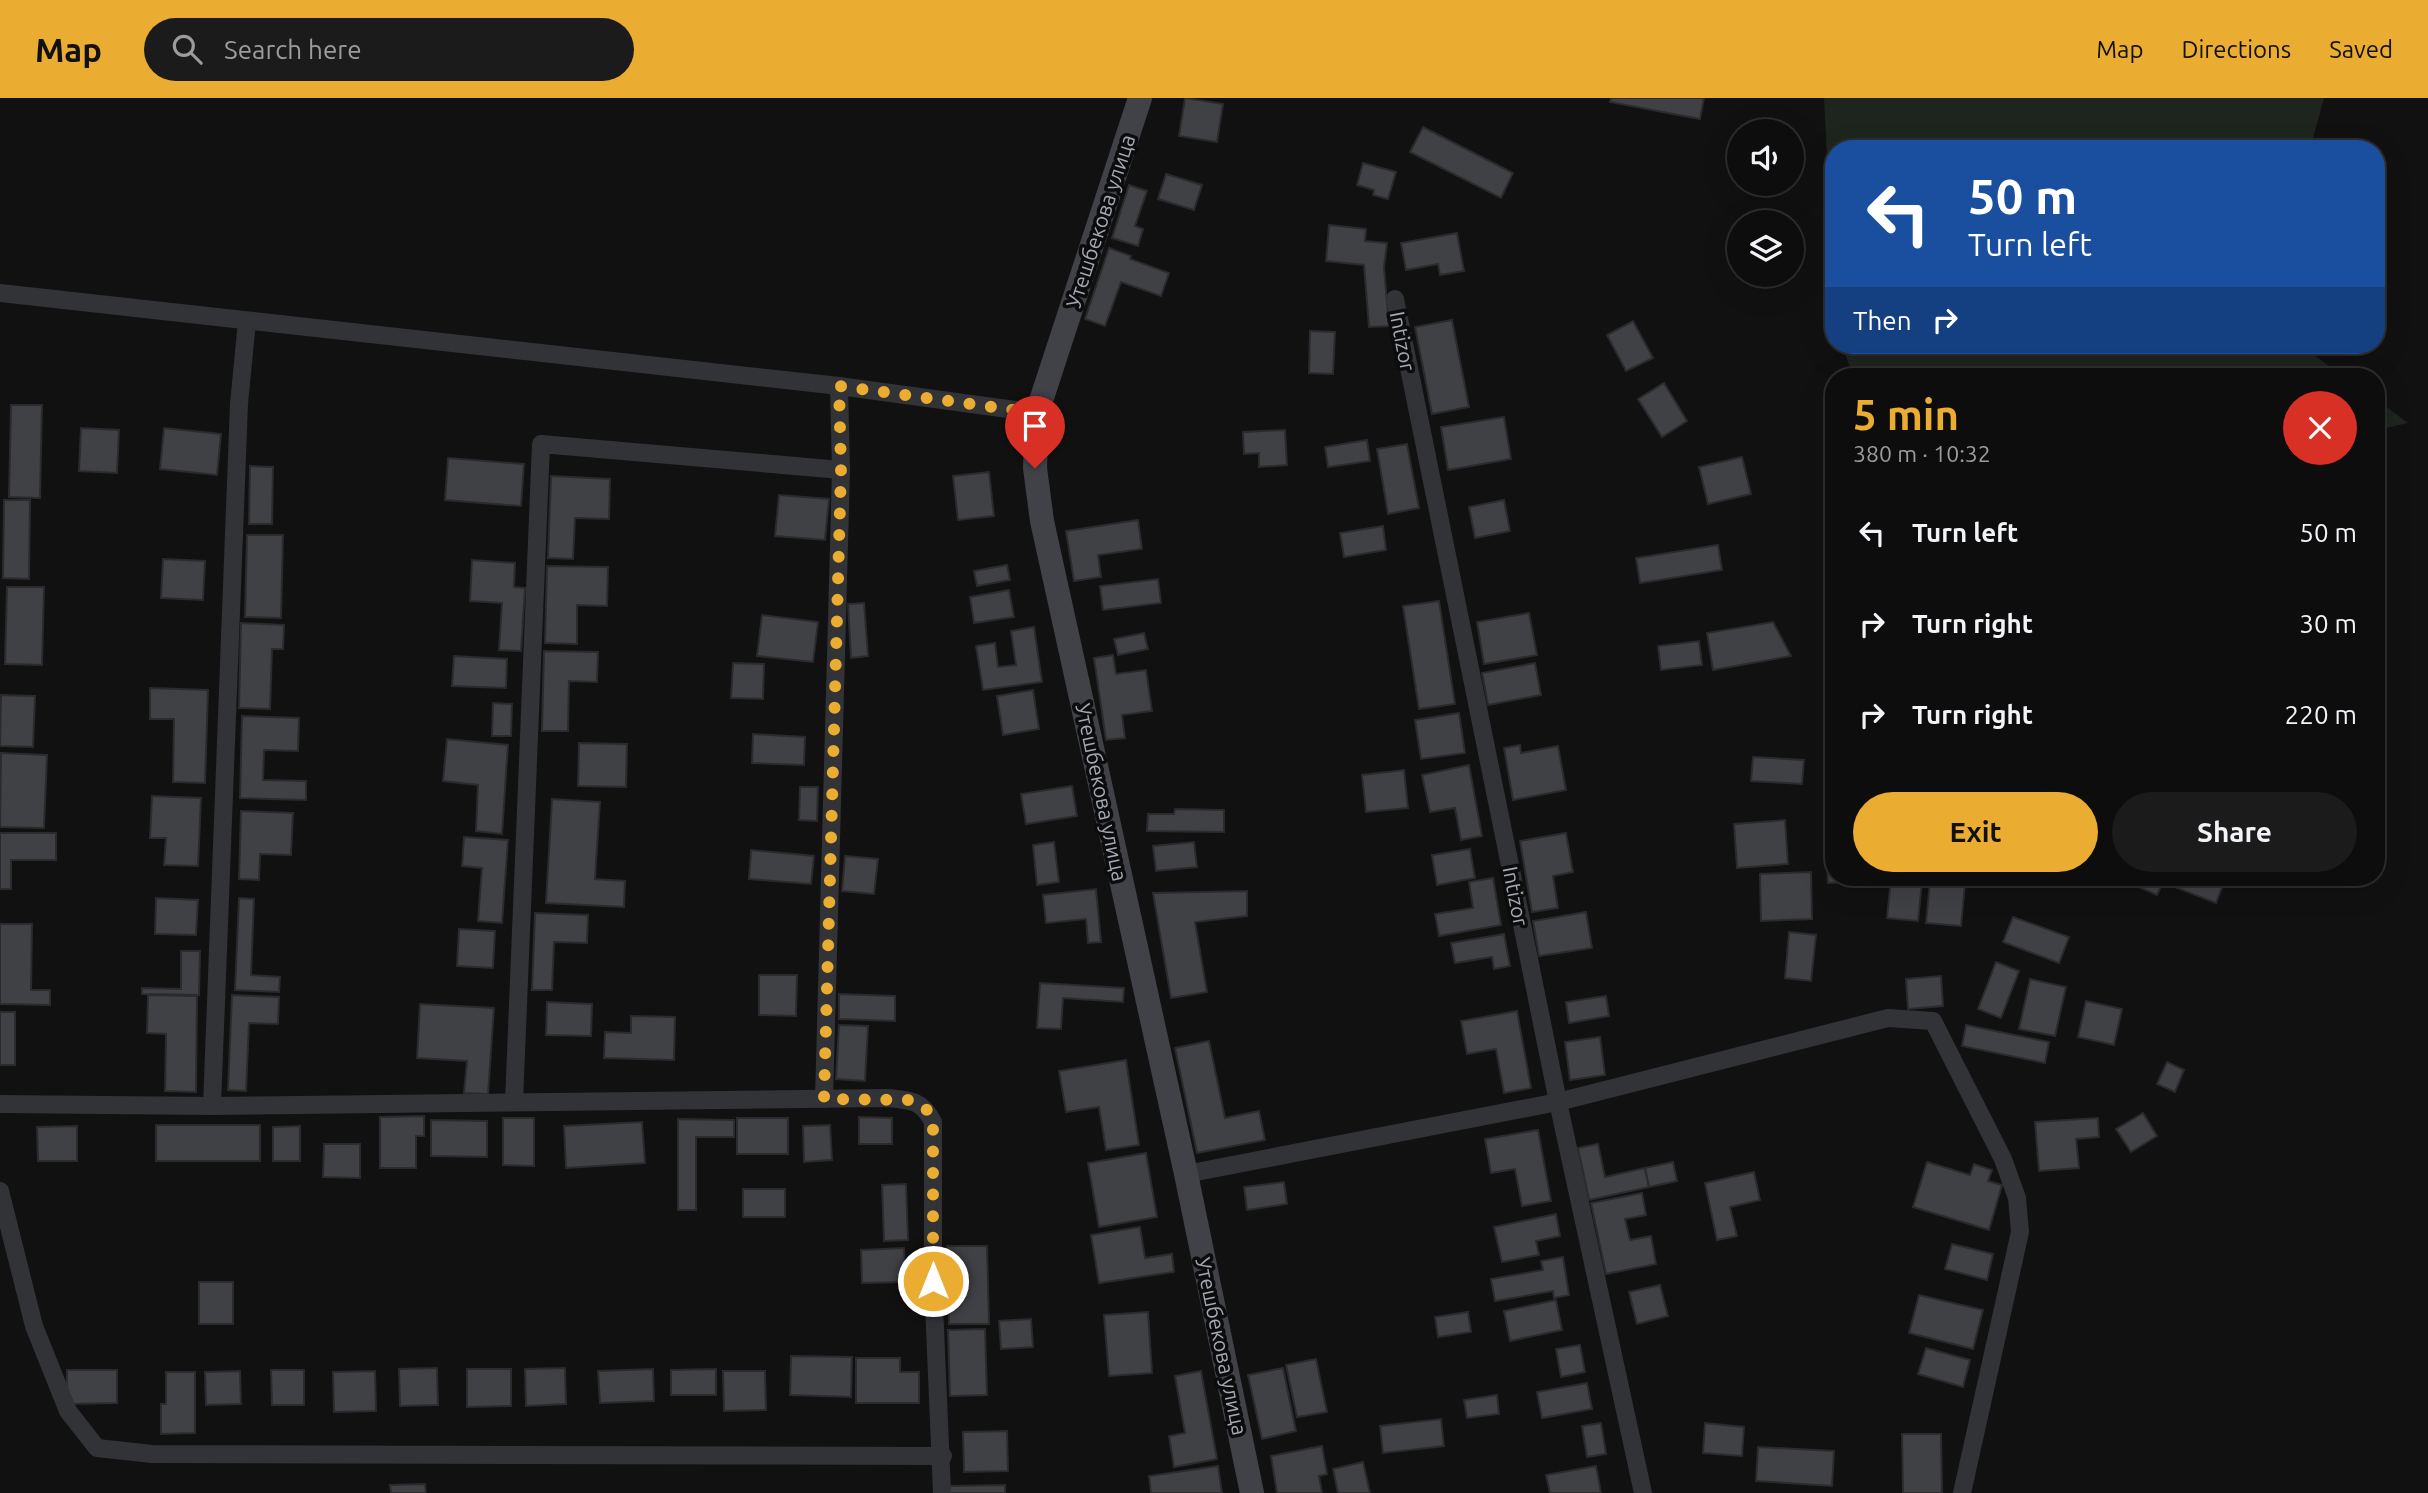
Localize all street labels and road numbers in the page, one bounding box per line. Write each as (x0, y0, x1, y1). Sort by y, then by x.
street label: Утешбекова улица (1061, 131, 1139, 311)
street label: Intizor (1385, 309, 1421, 373)
street label: Утешбекова улица (1071, 701, 1133, 883)
street label: Intizor (1498, 864, 1534, 928)
street label: Утешбекова улица (1191, 1255, 1253, 1437)

